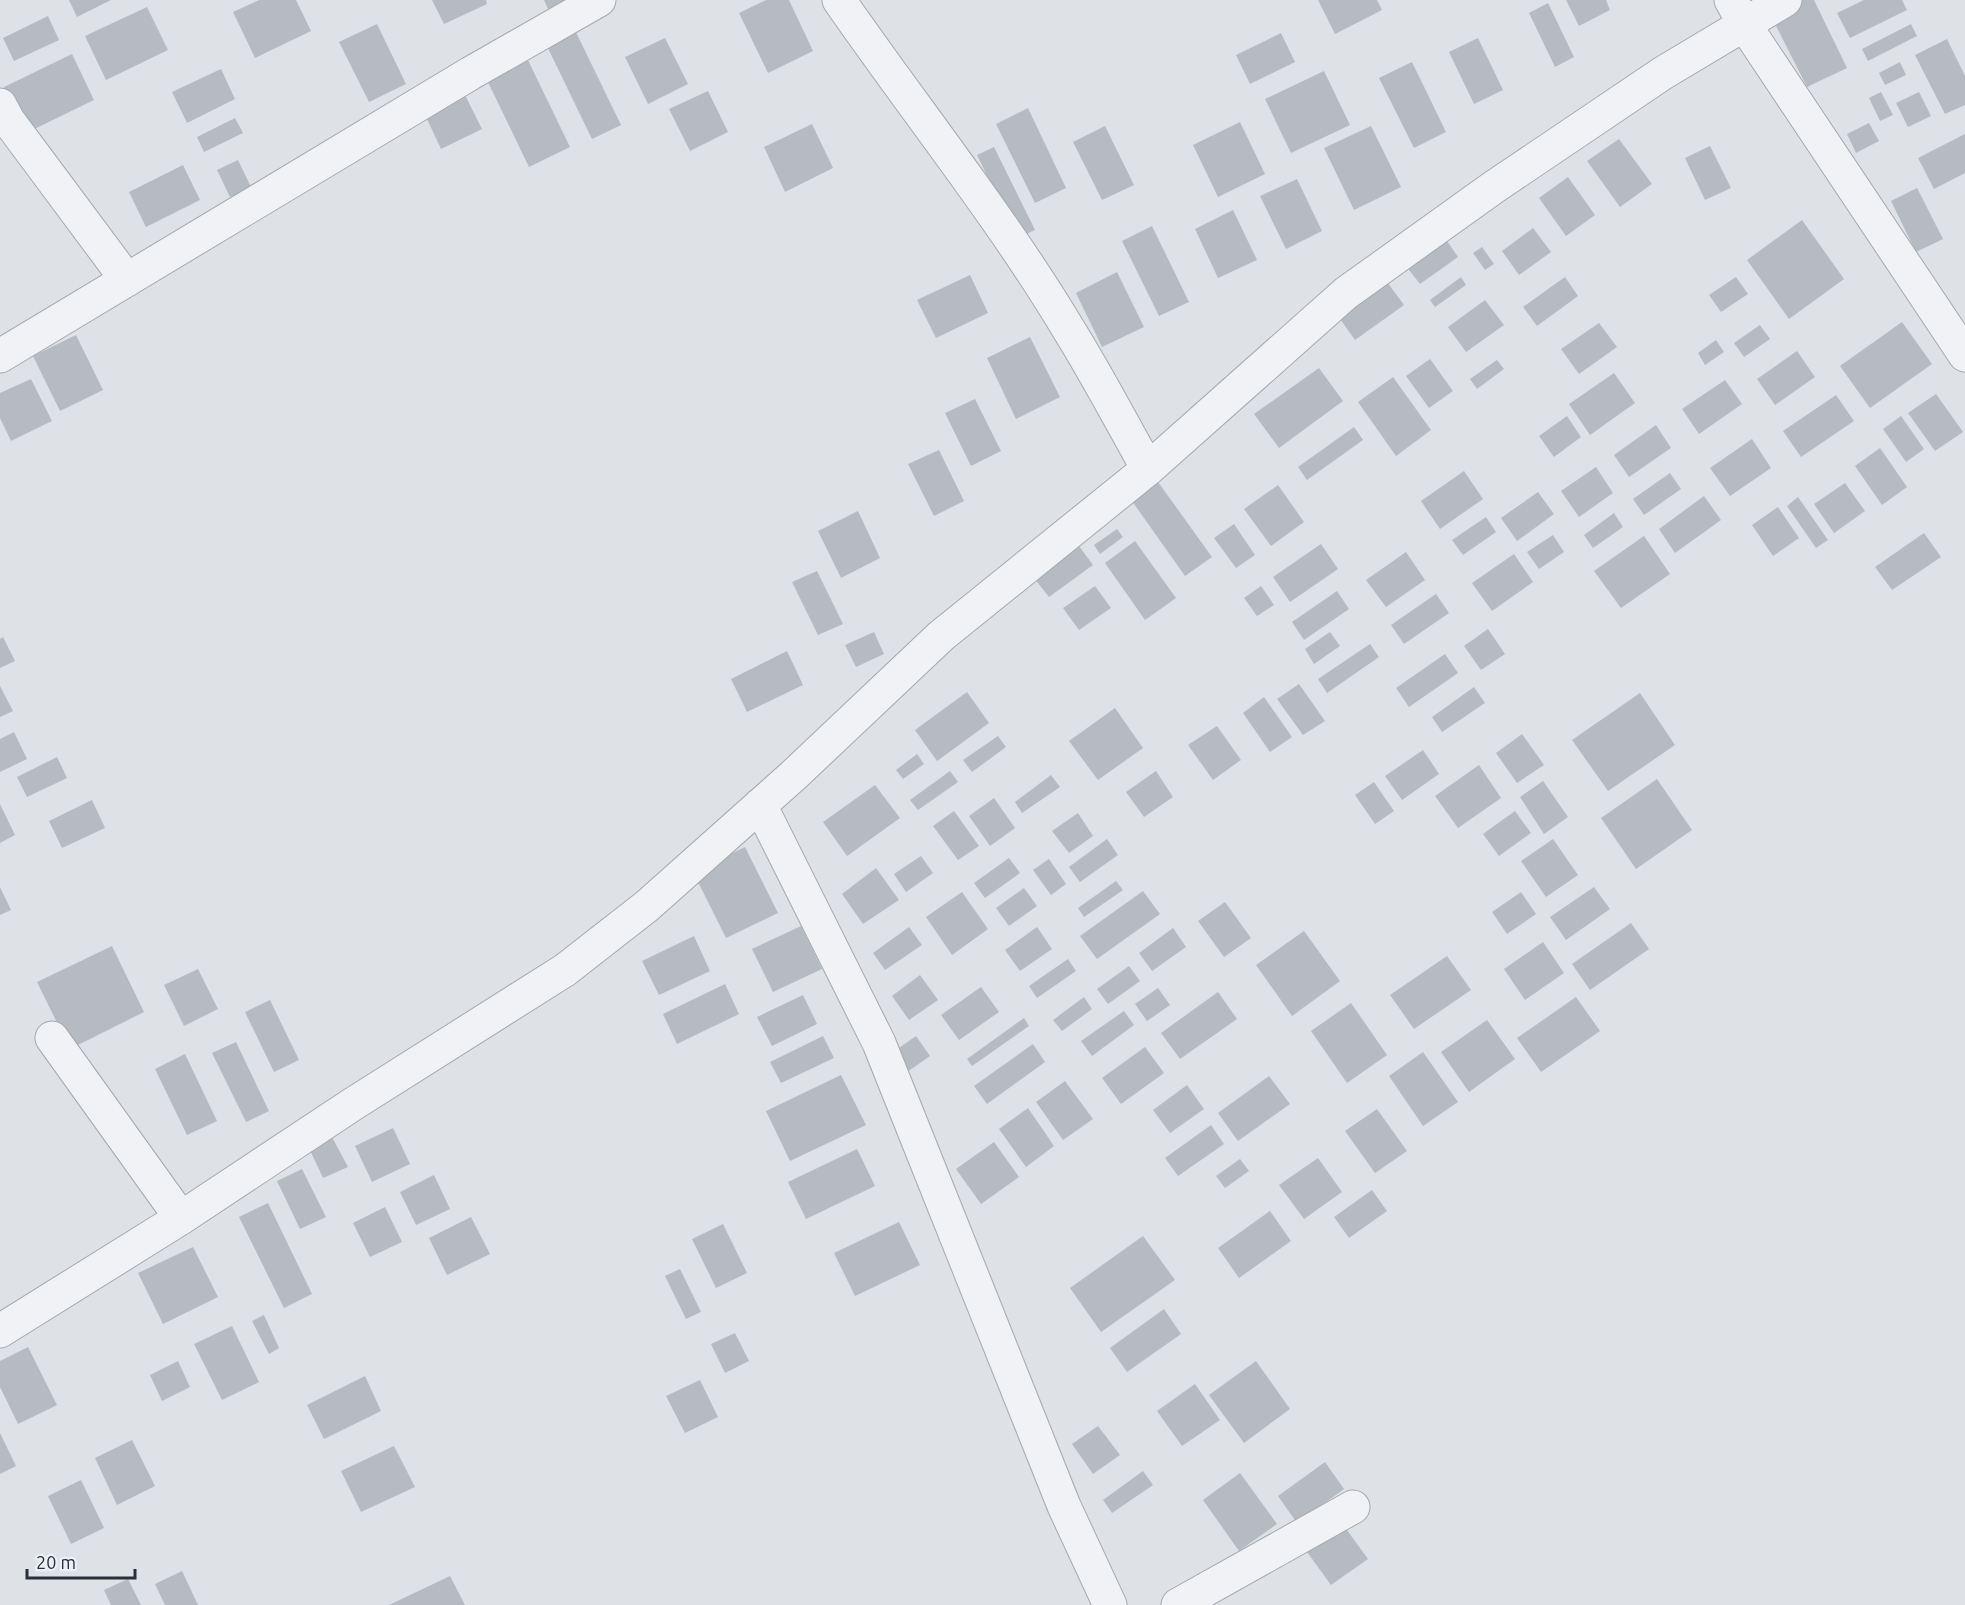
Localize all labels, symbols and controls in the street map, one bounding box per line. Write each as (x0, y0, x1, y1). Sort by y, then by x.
scale bar (27, 1542, 135, 1580)
text: 20 m (36, 1552, 76, 1572)

